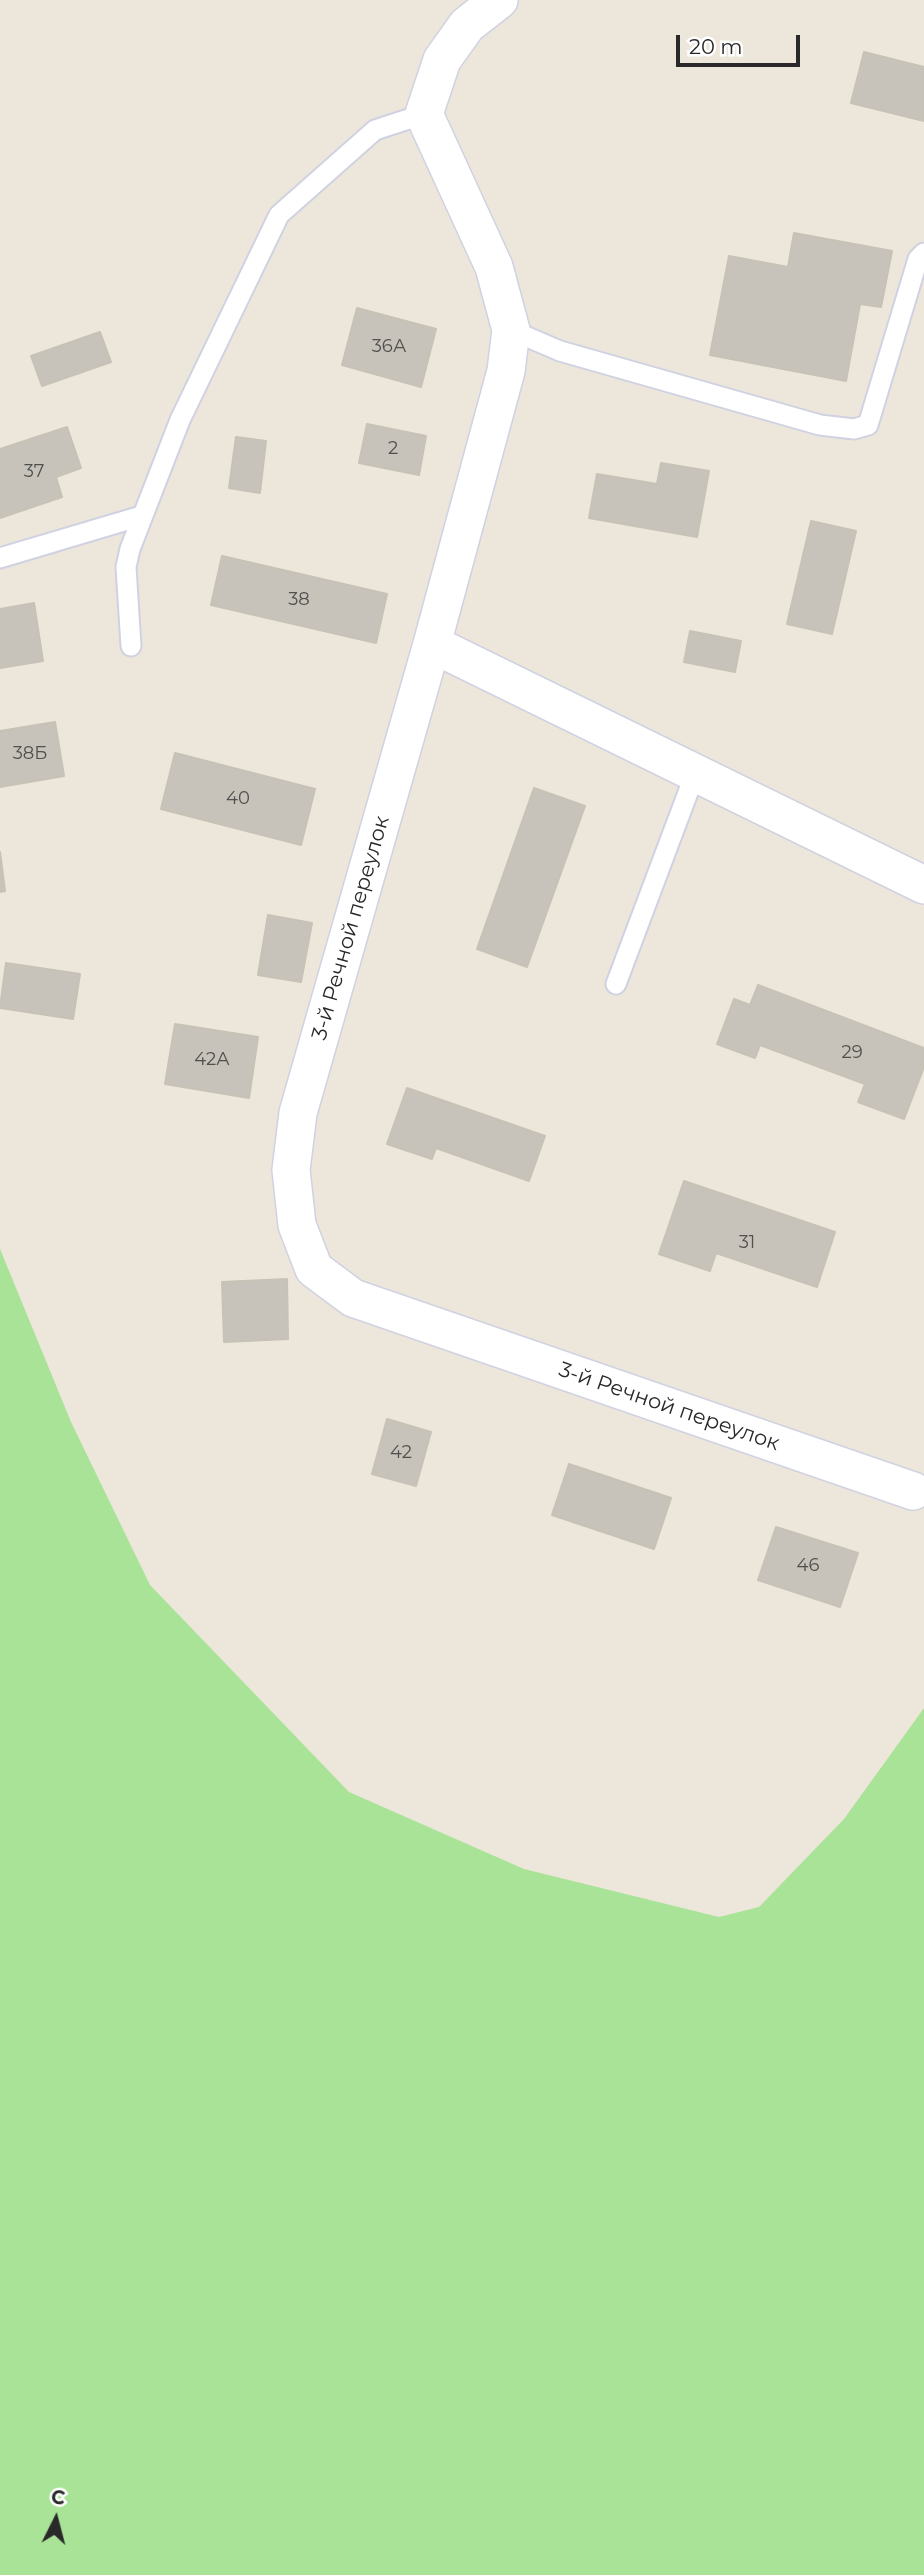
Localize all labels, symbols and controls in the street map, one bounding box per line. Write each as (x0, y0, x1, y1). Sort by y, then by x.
scale bar (679, 21, 803, 65)
text: 20 m (689, 34, 743, 59)
house number: 36А (372, 336, 406, 358)
house number: 2 (388, 438, 398, 460)
house number: 37 (24, 461, 44, 483)
house number: 38 (288, 589, 310, 611)
house number: 38Б (13, 743, 47, 765)
house number: 40 (226, 788, 250, 810)
street label: 3-й Речной переулок (307, 813, 395, 1043)
house number: 29 (841, 1042, 863, 1064)
house number: 42А (194, 1049, 230, 1071)
house number: 31 (739, 1232, 755, 1254)
street label: 3-й Речной переулок (555, 1357, 783, 1457)
house number: 42 (390, 1442, 412, 1464)
house number: 46 (797, 1555, 819, 1577)
north arrow (21, 2484, 91, 2554)
text: С (50, 2485, 66, 2510)

